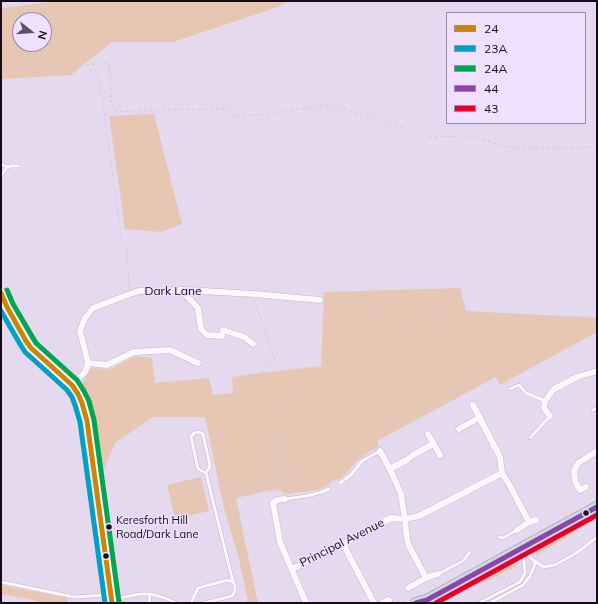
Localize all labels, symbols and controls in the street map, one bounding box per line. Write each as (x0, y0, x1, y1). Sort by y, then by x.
north arrow (12, 12, 52, 52)
legend (446, 12, 586, 124)
text: 24 (484, 21, 498, 36)
text: N (35, 29, 50, 41)
text: 23A (484, 41, 507, 56)
text: 24A (484, 61, 507, 76)
text: 44 (484, 81, 498, 96)
text: 43 (484, 101, 498, 116)
street label: Dark Lane (144, 284, 202, 298)
unlabelled marker (581, 508, 591, 518)
place label: Keresforth Hill Road/Dark Lane (116, 514, 198, 540)
street label: Principal Avenue (297, 515, 387, 571)
marker: Keresforth Hill Road/Dark Lane (104, 522, 114, 532)
unlabelled marker (101, 551, 111, 561)

